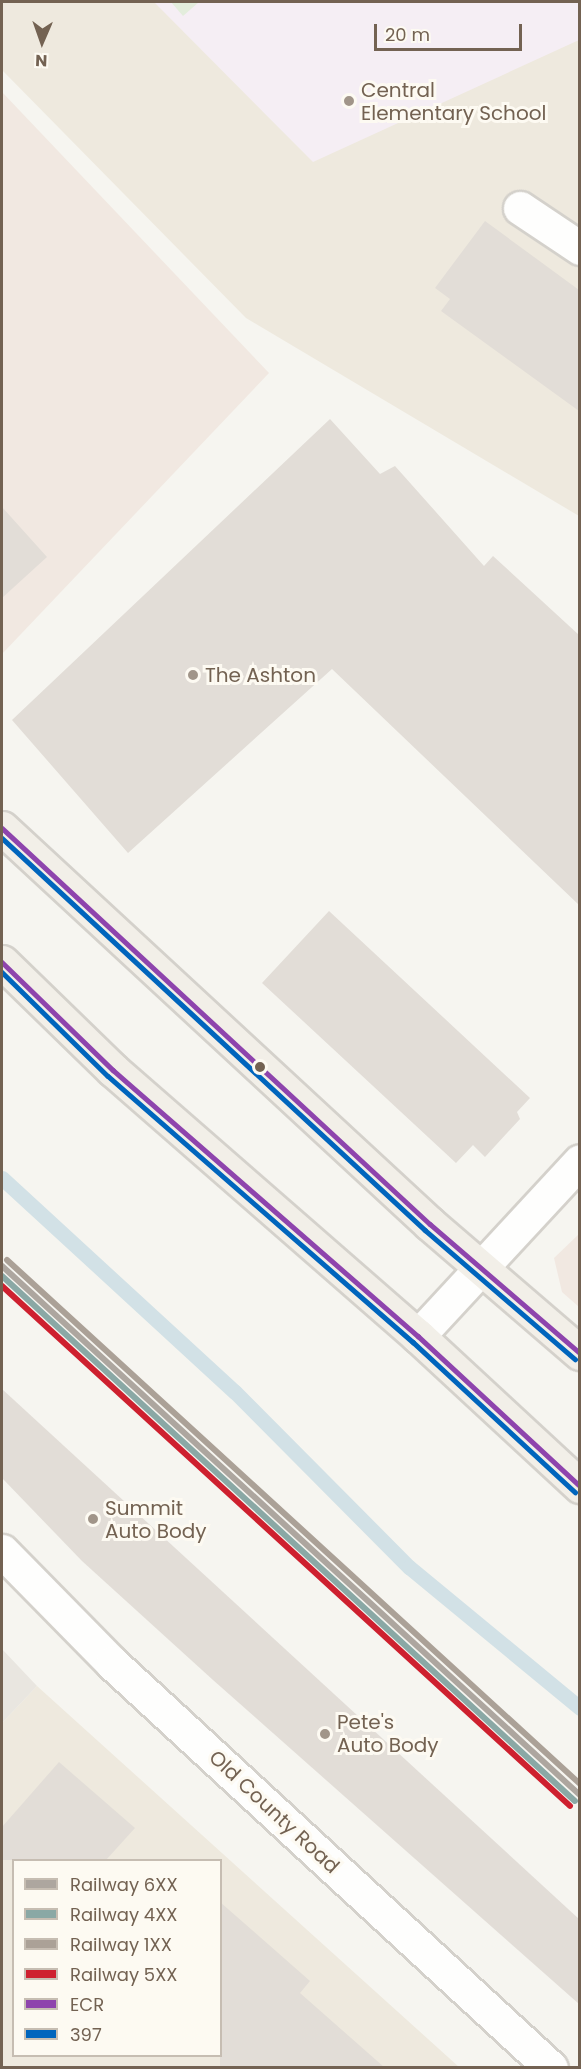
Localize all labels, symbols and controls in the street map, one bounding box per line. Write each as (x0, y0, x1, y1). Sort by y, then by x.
north arrow (12, 12, 72, 72)
scale bar (377, 12, 526, 50)
text: 20 m (385, 22, 430, 47)
text: N (35, 49, 48, 72)
place label: Central Elementary School (361, 78, 546, 125)
marker: Central Elementary School (342, 94, 356, 108)
place label: The Ashton (205, 663, 316, 687)
marker: The Ashton (186, 668, 200, 682)
unlabelled marker (254, 1061, 266, 1073)
place label: Summit Auto Body (105, 1496, 207, 1543)
marker: Summit Auto Body (86, 1512, 100, 1526)
place label: Pete's Auto Body (337, 1710, 439, 1757)
marker: Pete's Auto Body (318, 1727, 332, 1741)
street label: Old County Road (204, 1746, 344, 1878)
legend (12, 1859, 222, 2057)
text: Railway 6XX (70, 1872, 178, 1897)
text: Railway 4XX (70, 1902, 178, 1927)
text: Railway 1XX (70, 1932, 172, 1957)
text: Railway 5XX (70, 1962, 178, 1987)
text: ECR (70, 1992, 104, 2017)
text: 397 (70, 2022, 102, 2047)

